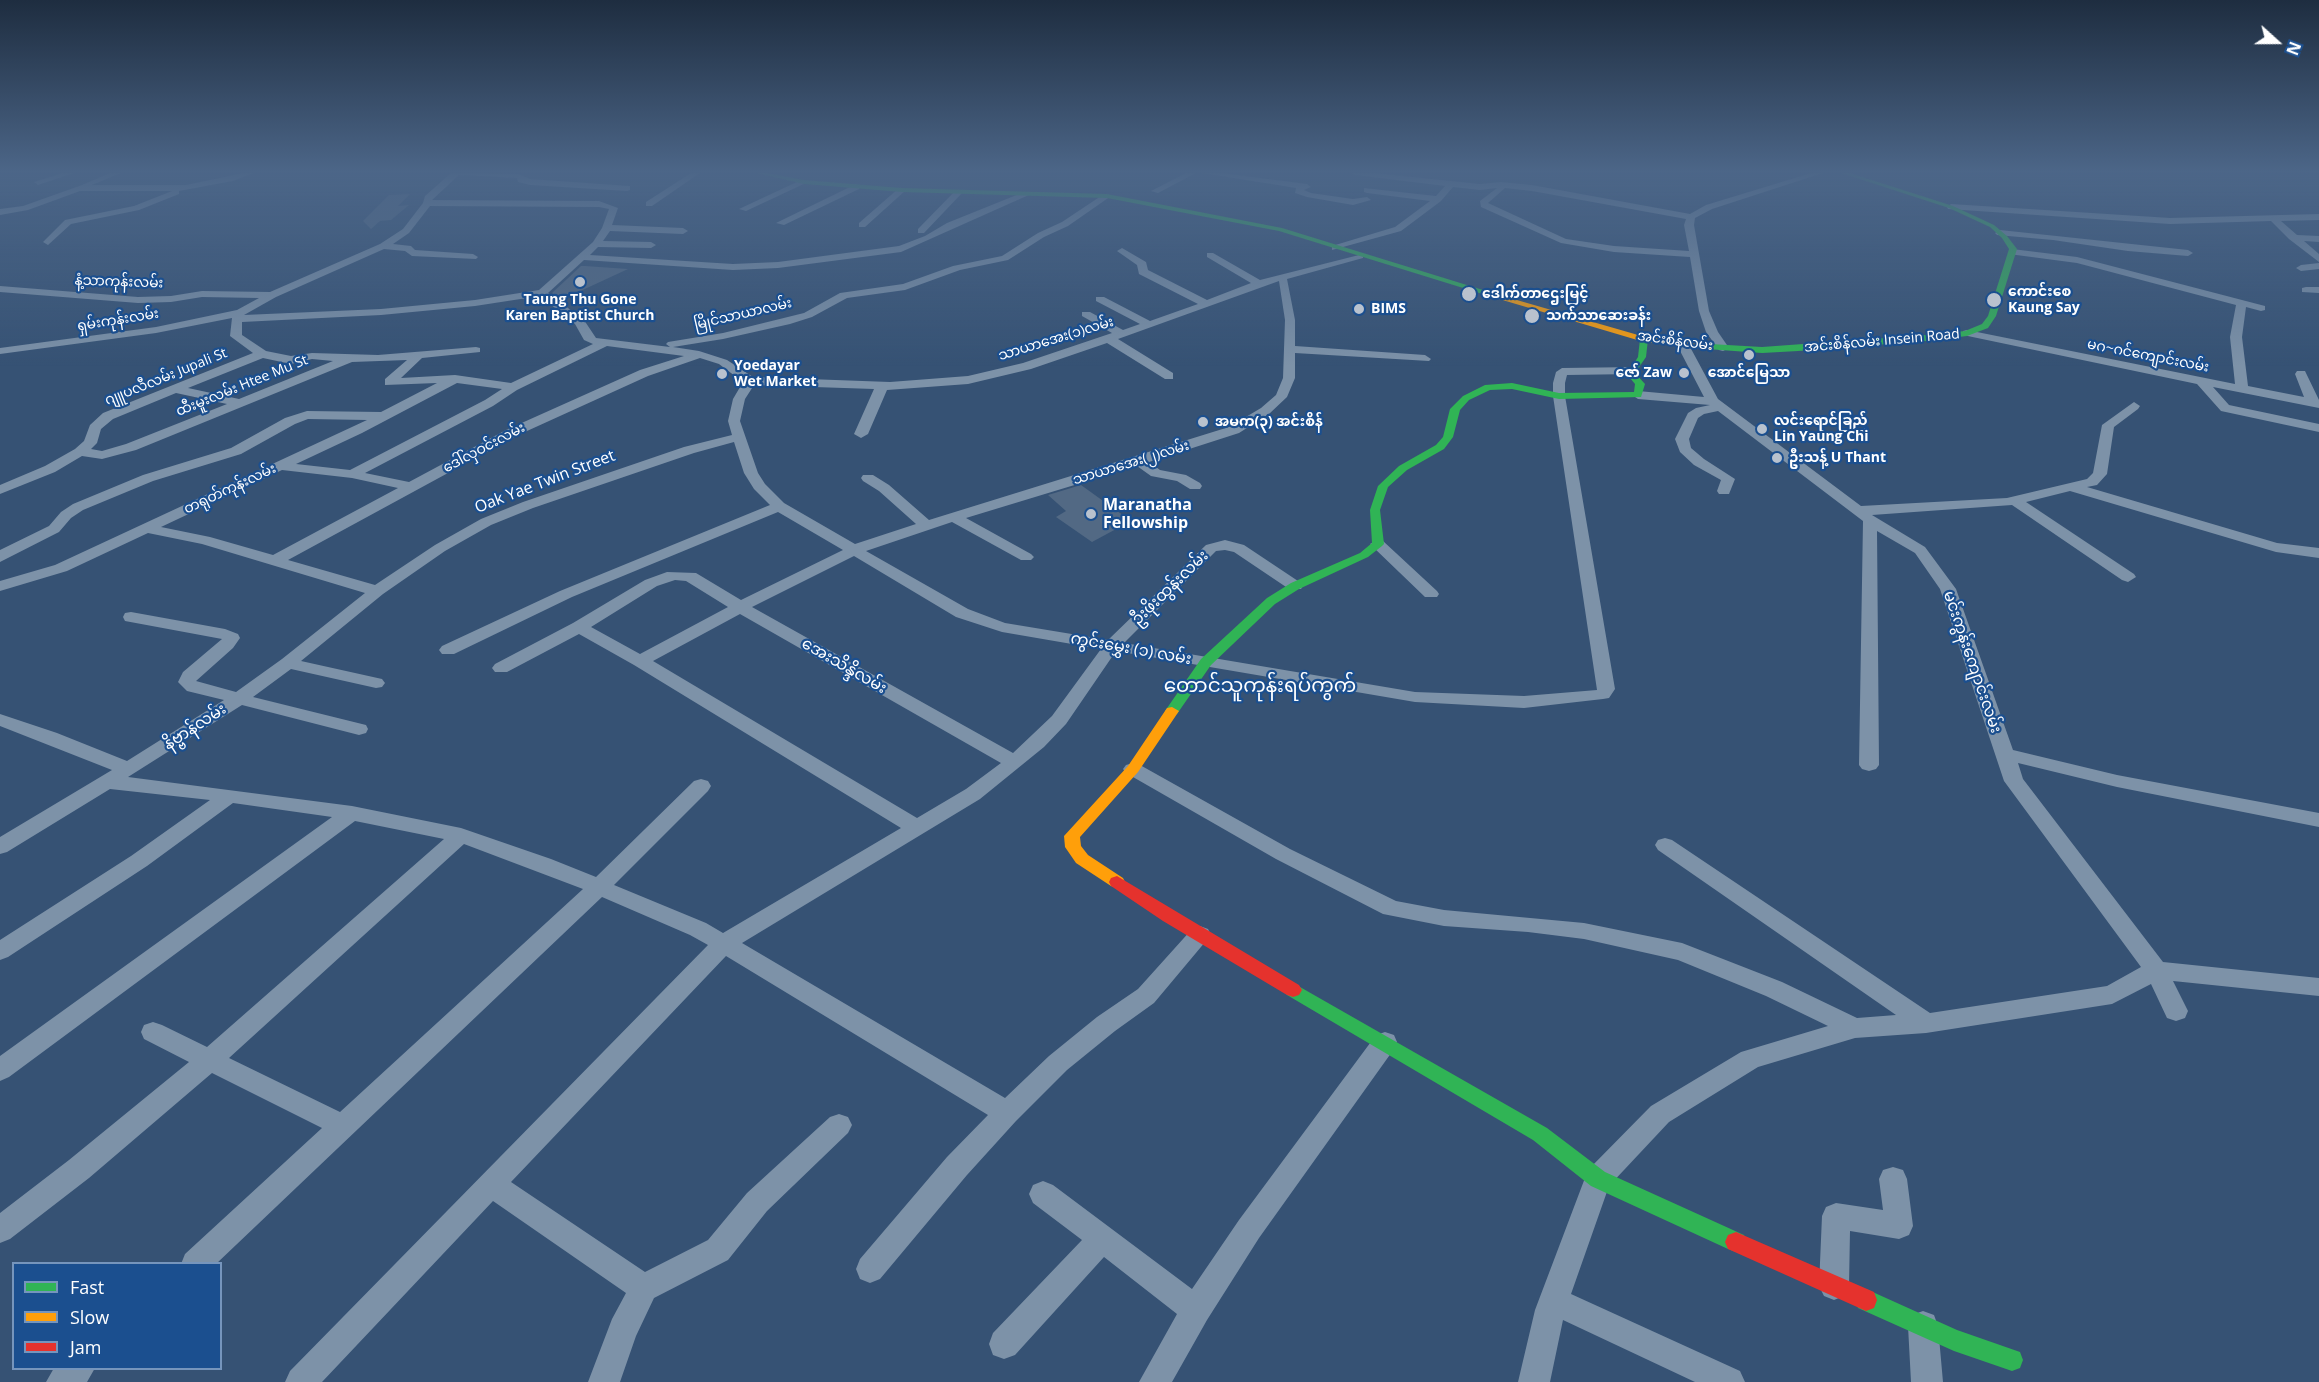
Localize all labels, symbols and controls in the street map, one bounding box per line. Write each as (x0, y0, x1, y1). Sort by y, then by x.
north arrow (2247, 12, 2307, 72)
text: N (2281, 38, 2306, 58)
street label: နံ့သာကုန်းလမ်း (74, 272, 164, 292)
marker: Taung Thu Gone Karen Baptist Church (573, 275, 587, 289)
place label: ကောင်းစေ Kaung Say (2008, 284, 2080, 316)
marker: ဒေါက်တာဌေးမြင့် (1460, 285, 1478, 303)
place label: ဒေါက်တာဌေးမြင့် (1482, 286, 1588, 302)
marker: ကောင်းစေ Kaung Say (1985, 291, 2003, 309)
place label: Taung Thu Gone Karen Baptist Church (505, 292, 655, 324)
street label: မြိုင်သာယာလမ်း (693, 295, 793, 333)
place label: BIMS (1371, 301, 1406, 317)
marker: BIMS (1352, 302, 1366, 316)
street label: ရှမ်းကုန်းလမ်း (76, 305, 160, 335)
marker: သက်သာဆေးခန်း (1523, 307, 1541, 325)
place label: သက်သာဆေးခန်း (1546, 308, 1651, 324)
street label: သာယာအေး(၁)လမ်း (996, 313, 1116, 365)
street label: အင်းစိန်လမ်း Insein Road (1803, 326, 1961, 356)
street label: အင်းစိန်လမ်း (1636, 327, 1714, 355)
street label: မဂ~ဂင်ကျောင်းလမ်း (2086, 336, 2210, 376)
street label: ဂျူပလီလမ်း Jupali St (102, 345, 230, 409)
marker: အောင်မြေသာ (1742, 348, 1756, 362)
street label: ထီးမူးလမ်း Htee Mu St (174, 352, 310, 420)
place label: Yoedayar Wet Market (734, 358, 817, 390)
place label: ဇော် Zaw (1615, 365, 1672, 381)
place label: အောင်မြေသာ (1708, 365, 1790, 381)
marker: ဇော် Zaw (1677, 366, 1691, 380)
marker: Yoedayar Wet Market (715, 367, 729, 381)
place label: လင်းရောင်ခြည် Lin Yaung Chi (1774, 413, 1869, 446)
place label: အမက(၃) အင်းစိန် (1215, 414, 1323, 430)
marker: အမက(၃) အင်းစိန် (1196, 415, 1210, 429)
street label: ဒေါ်လှဝင်းလမ်း (440, 419, 528, 477)
marker: လင်းရောင်ခြည် Lin Yaung Chi (1755, 422, 1769, 436)
street label: သာယာအေး(၂)လမ်း (1071, 437, 1191, 489)
street label: Oak Yae Twin Street (472, 446, 618, 518)
place label: ဦးသန့် U Thant (1789, 450, 1886, 466)
marker: ဦးသန့် U Thant (1770, 451, 1784, 465)
street label: တရုတ်ကုန်းလမ်း (181, 460, 279, 518)
place label: Maranatha Fellowship (1103, 495, 1192, 533)
marker: Maranatha Fellowship (1084, 507, 1098, 521)
street label: ဦးဖိုးထွန်းလမ်း (1128, 547, 1212, 629)
street label: မင်းကွန်းကျောင်းလမ်း (1939, 588, 2005, 736)
street label: ကွင်းမွှေး (၁) လမ်း (1069, 629, 1193, 669)
street label: အေးသိန္ဒိလမ်း (798, 634, 890, 698)
district label: တောင်သူကုန်းရပ်ကွက် (1164, 674, 1356, 698)
street label: နိဗ္ဗာန်လမ်း (160, 700, 230, 754)
legend (12, 1262, 222, 1370)
text: Fast (70, 1275, 104, 1299)
text: Slow (70, 1305, 109, 1329)
text: Jam (70, 1335, 102, 1359)

